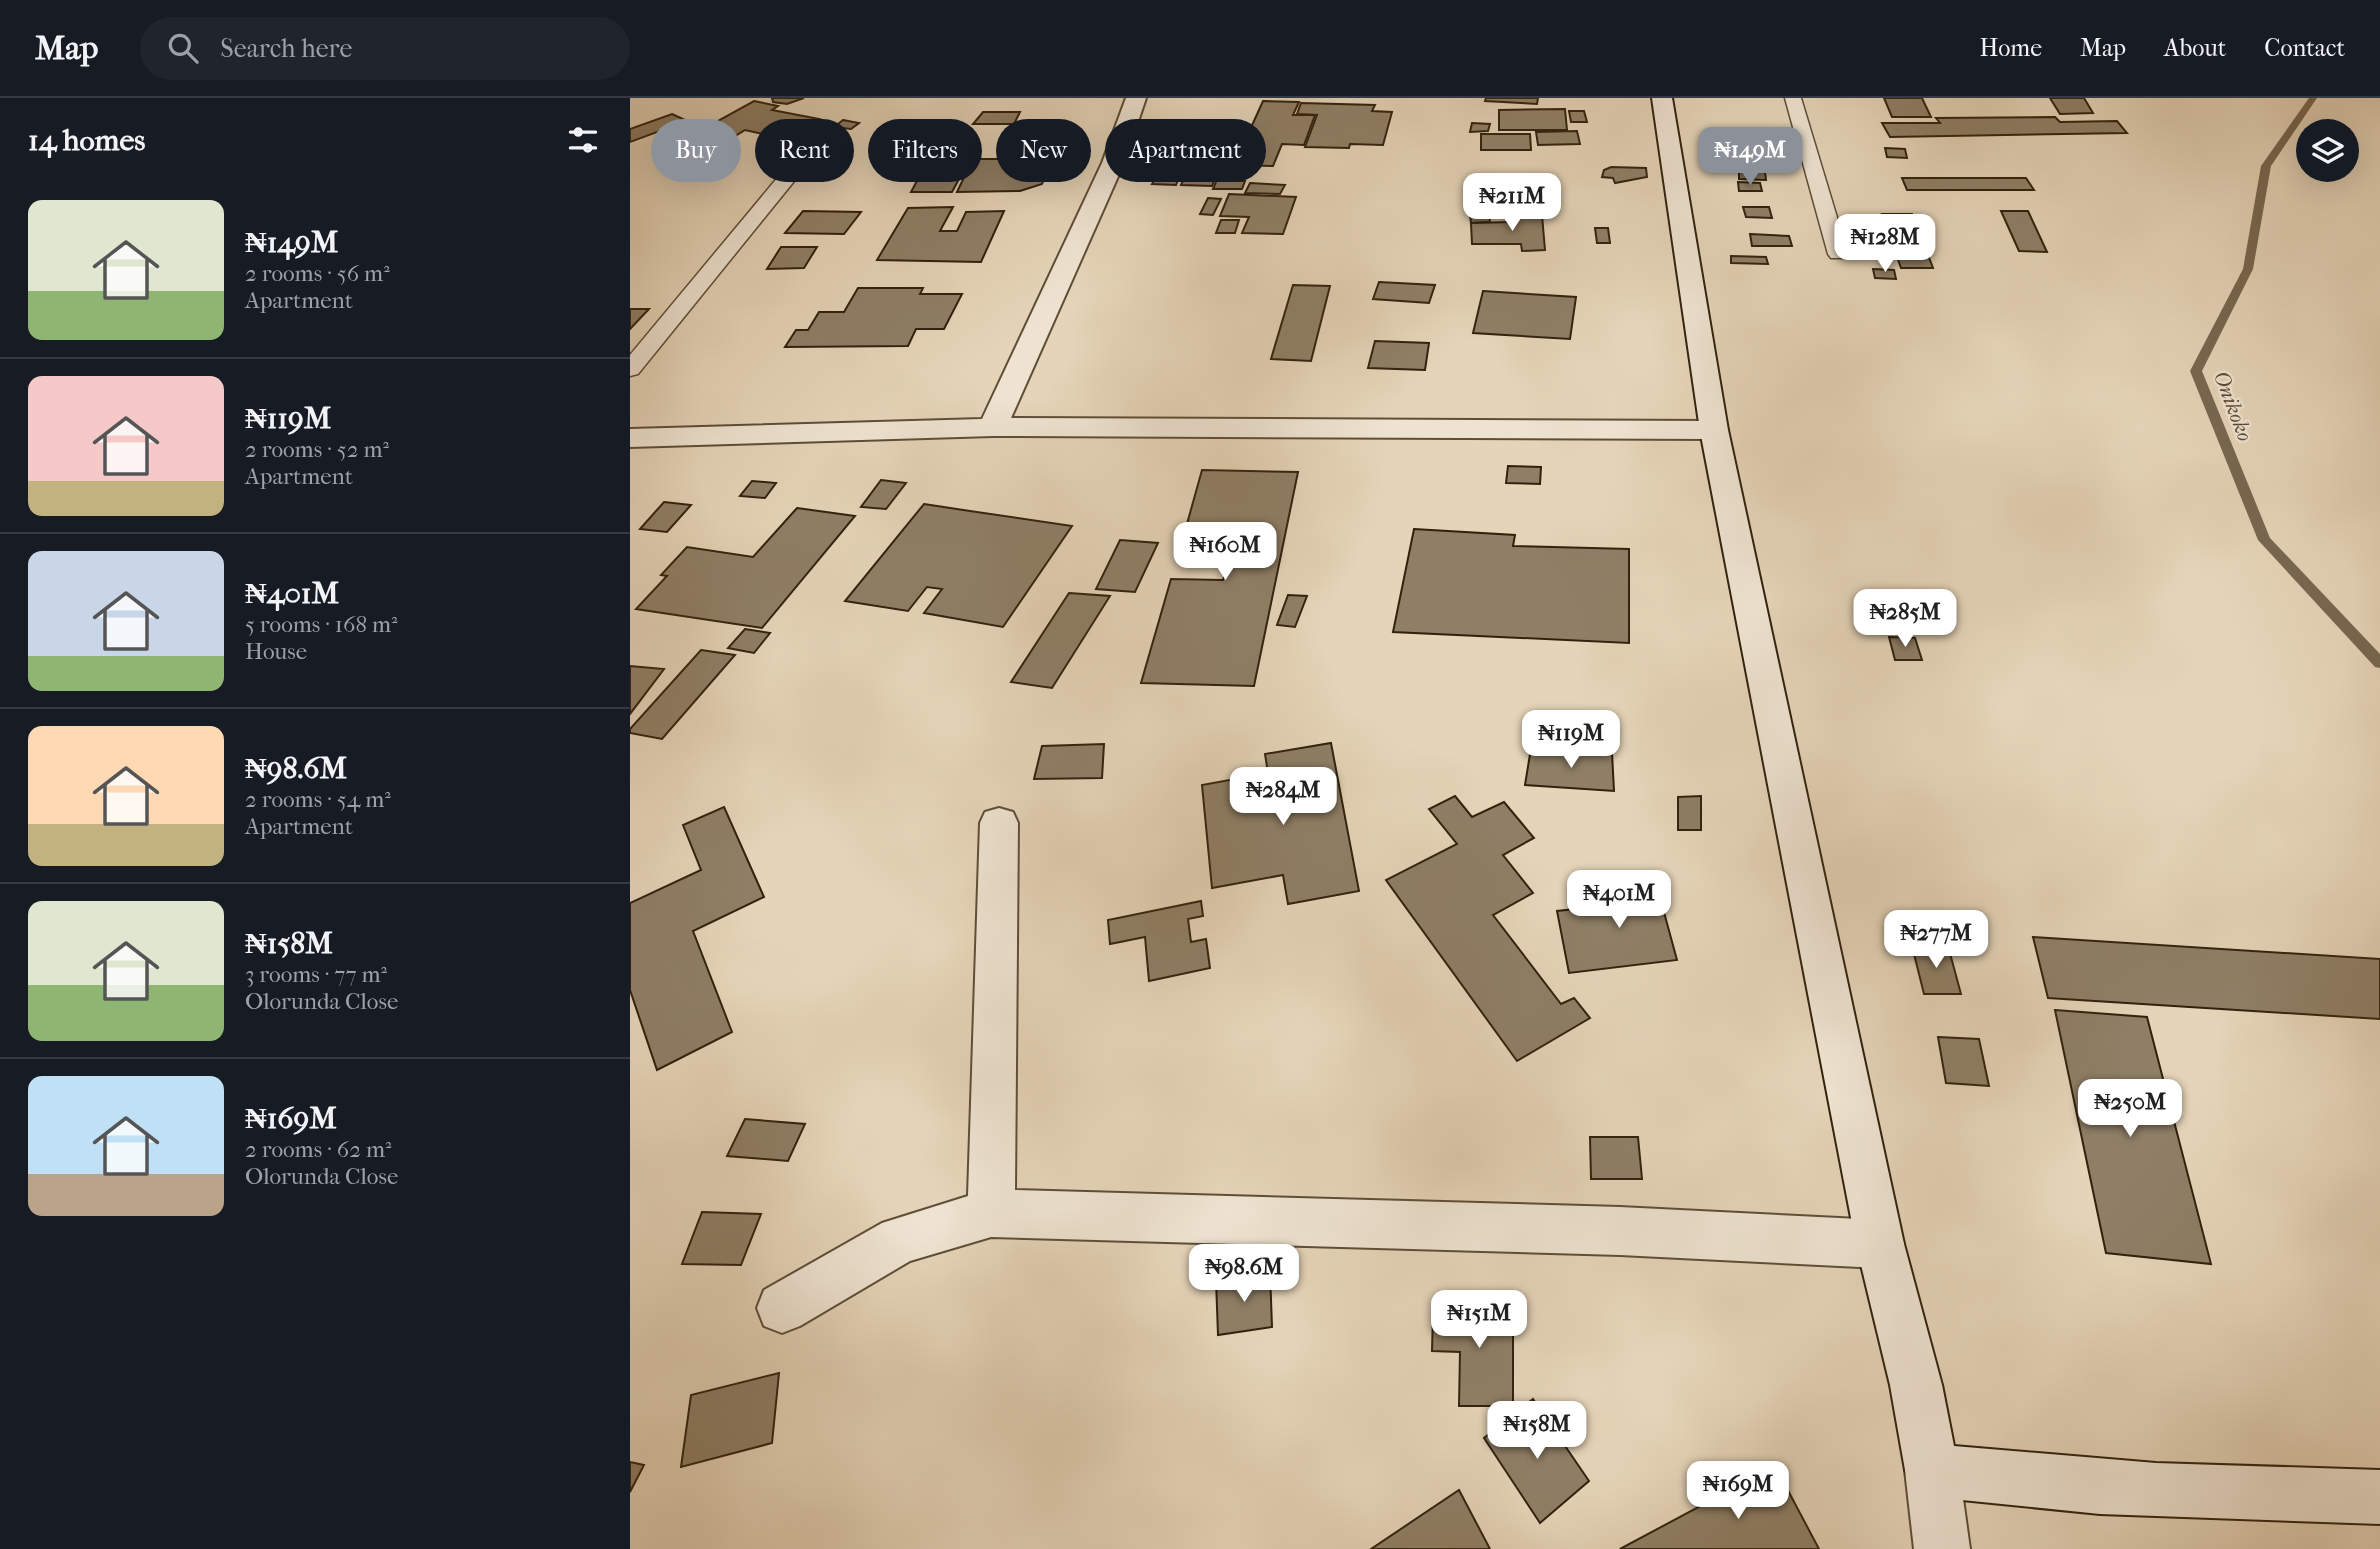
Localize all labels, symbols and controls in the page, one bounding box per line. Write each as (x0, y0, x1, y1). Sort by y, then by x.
search box (140, 17, 630, 80)
text: Map (35, 29, 98, 68)
icon: search (164, 29, 202, 67)
text: Search here (220, 33, 352, 64)
text: Home (1980, 34, 2042, 62)
text: Map (2080, 34, 2126, 62)
text: About (2164, 34, 2226, 62)
text: Contact (2264, 34, 2345, 62)
chip: Buy (651, 119, 741, 182)
chip: Rent (755, 119, 854, 182)
chip: Filters (868, 119, 982, 182)
chip: New (996, 119, 1091, 182)
chip: Apartment (1105, 119, 1266, 182)
map controls (2296, 119, 2359, 182)
button: layers (2296, 119, 2359, 182)
icon: filters (564, 121, 602, 159)
text: 14 homes (28, 123, 145, 158)
pin: ₦149M (1701, 127, 1799, 187)
text: ₦149M (1714, 136, 1786, 163)
pin: ₦211M (1463, 174, 1561, 233)
text: ₦211M (1479, 182, 1545, 209)
pin: ₦128M (1836, 214, 1934, 274)
text: ₦128M (1850, 223, 1920, 250)
text: ₦149M (245, 225, 338, 260)
icon: home (84, 228, 168, 312)
text: 2 rooms · 56 m² (245, 260, 390, 287)
text: Apartment (245, 287, 353, 314)
water label: Onikoko (2209, 367, 2257, 445)
text: ₦119M (245, 401, 331, 436)
icon: home (84, 404, 168, 488)
text: 2 rooms · 52 m² (245, 436, 389, 463)
text: Apartment (245, 463, 353, 490)
pin: ₦160M (1176, 522, 1274, 582)
text: ₦160M (1190, 531, 1260, 558)
text: ₦401M (245, 576, 339, 611)
icon: home (84, 579, 168, 663)
pin: ₦285M (1856, 589, 1954, 649)
text: ₦285M (1870, 598, 1940, 625)
text: 5 rooms · 168 m² (245, 611, 398, 638)
text: House (245, 638, 307, 665)
pin: ₦119M (1522, 710, 1620, 770)
text: ₦119M (1538, 719, 1604, 746)
text: ₦98.6M (245, 751, 347, 786)
icon: home (84, 754, 168, 838)
pin: ₦284M (1234, 768, 1332, 827)
text: ₦284M (1246, 776, 1320, 803)
text: 2 rooms · 54 m² (245, 786, 391, 813)
text: Apartment (245, 813, 353, 840)
pin: ₦401M (1570, 870, 1668, 930)
text: ₦401M (1583, 879, 1655, 906)
pin: ₦277M (1887, 910, 1985, 970)
text: ₦277M (1900, 919, 1972, 946)
text: ₦158M (245, 926, 333, 961)
icon: home (84, 929, 168, 1013)
text: 3 rooms · 77 m² (245, 961, 387, 988)
text: Olorunda Close (245, 988, 398, 1015)
pin: ₦250M (2081, 1080, 2179, 1139)
text: ₦250M (2094, 1088, 2166, 1115)
text: ₦169M (245, 1101, 337, 1136)
icon: home (84, 1104, 168, 1188)
text: 2 rooms · 62 m² (245, 1136, 392, 1163)
text: Olorunda Close (245, 1163, 398, 1190)
pin: ₦98.6M (1187, 1244, 1301, 1304)
text: ₦98.6M (1205, 1253, 1283, 1280)
pin: ₦151M (1430, 1290, 1528, 1350)
text: ₦151M (1447, 1299, 1511, 1326)
pin: ₦158M (1488, 1402, 1586, 1461)
text: ₦158M (1503, 1410, 1571, 1437)
pin: ₦169M (1689, 1462, 1787, 1521)
text: ₦169M (1703, 1470, 1773, 1497)

